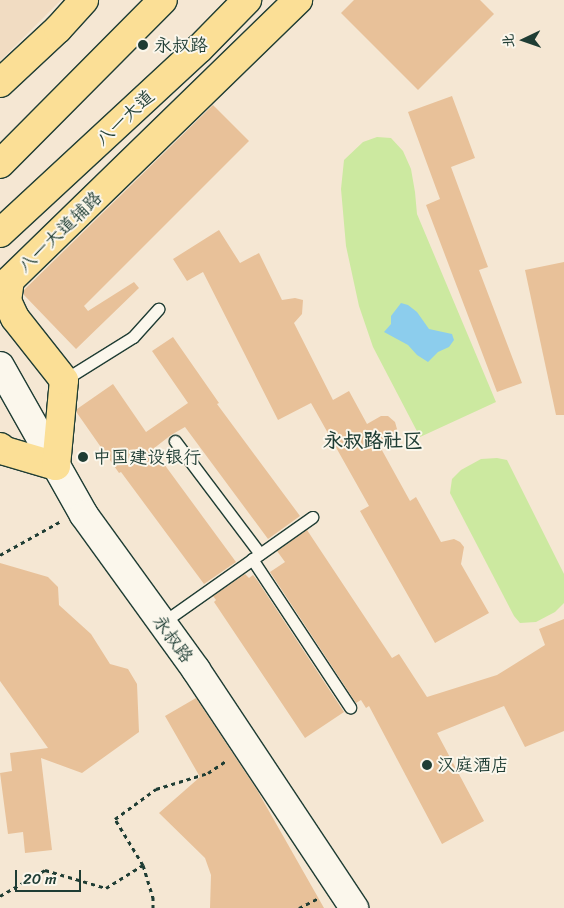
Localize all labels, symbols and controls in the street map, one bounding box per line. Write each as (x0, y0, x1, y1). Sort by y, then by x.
north arrow (499, 15, 549, 65)
text: 北 (496, 33, 521, 48)
place label: 永叔路 (154, 34, 208, 56)
marker: 永叔路 (136, 38, 150, 52)
street label: 八一大道 (91, 86, 159, 150)
street label: 八一大道辅路 (14, 187, 106, 277)
district label: 永叔路社区 (323, 428, 423, 452)
place label: 中国建设银行 (93, 446, 201, 468)
marker: 中国建设银行 (77, 451, 89, 463)
street label: 永叔路 (148, 611, 198, 667)
place label: 汉庭酒店 (437, 754, 509, 776)
marker: 汉庭酒店 (421, 759, 433, 771)
scale bar (18, 860, 84, 892)
text: 20 m (23, 866, 57, 892)

